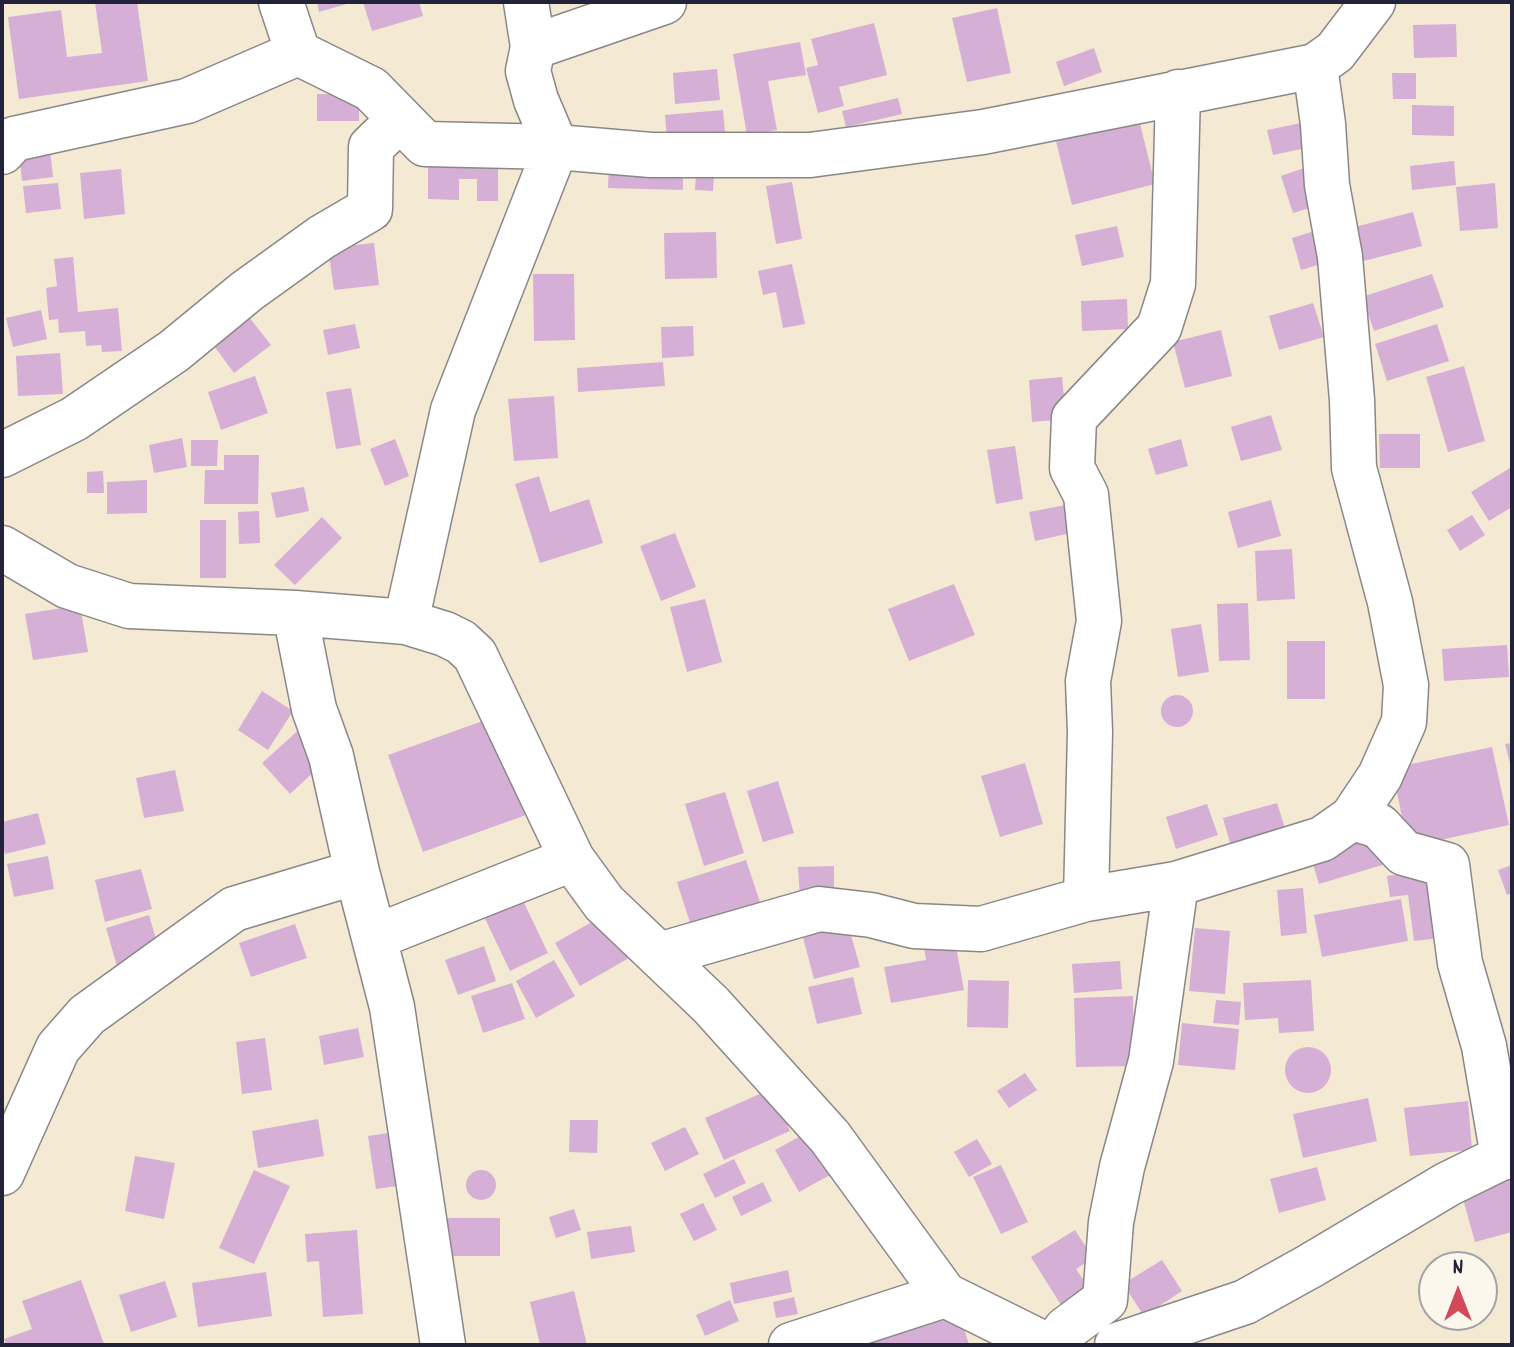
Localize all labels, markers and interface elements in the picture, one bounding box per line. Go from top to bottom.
north arrow [1418,1251,1498,1331]
text: N [1453,1253,1463,1284]

